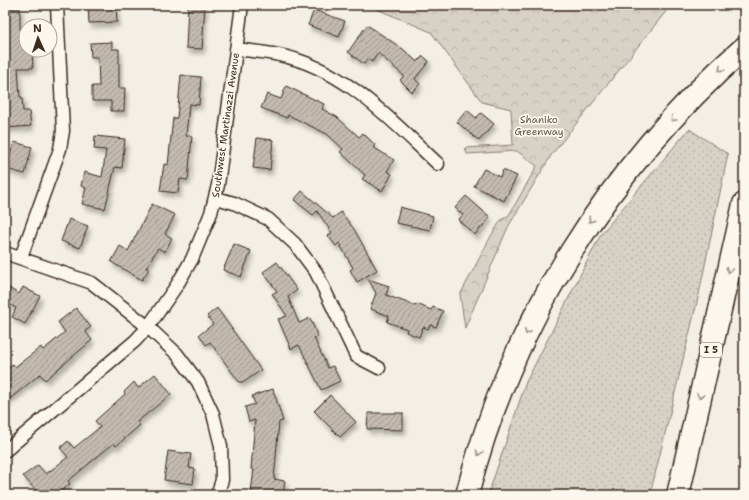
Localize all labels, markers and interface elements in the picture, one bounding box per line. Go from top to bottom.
north arrow [18,18,58,58]
text: N [33,21,43,36]
street label: Southwest Martinazzi Avenue [209,51,242,198]
one-way arrow [718,64,726,72]
park label: Shaniko Greenway [514,113,564,138]
one-way arrow [670,114,677,121]
one-way arrow [588,216,596,223]
one-way arrow [726,267,734,273]
one-way arrow [524,328,532,336]
road number: I 5 [700,343,722,357]
one-way arrow [697,393,705,400]
one-way arrow [475,450,484,457]

